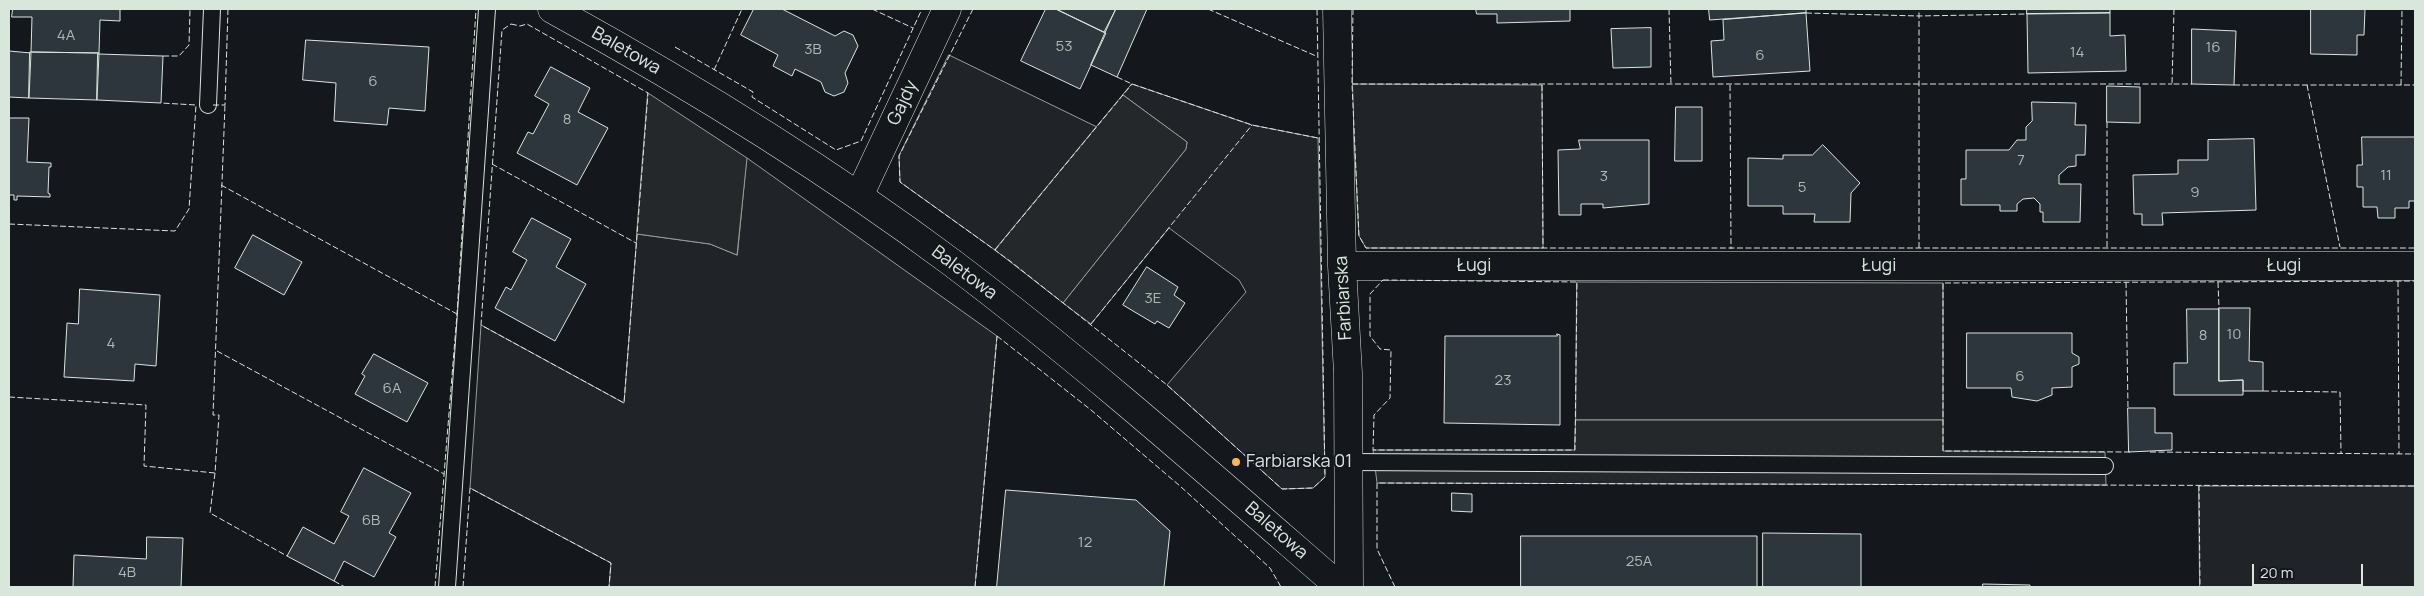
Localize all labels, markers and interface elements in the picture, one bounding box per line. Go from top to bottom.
street label: Baletowa [588,23,664,79]
house number: 4A [57,27,75,45]
house number: 53 [1056,38,1072,56]
house number: 16 [2205,39,2221,57]
house number: 3B [804,41,822,59]
house number: 14 [2070,44,2084,62]
house number: 6 [1755,47,1765,65]
house number: 6 [368,73,378,91]
street label: Gajdy [883,77,923,129]
house number: 8 [563,111,571,129]
house number: 7 [2017,152,2025,170]
house number: 11 [2380,167,2392,185]
house number: 3 [1600,168,1608,186]
house number: 5 [1798,179,1806,197]
house number: 9 [2190,184,2200,202]
street label: Baletowa [927,241,1001,305]
street label: Farbiarska [1331,255,1357,341]
street label: Ługi [1457,255,1491,277]
street label: Ługi [1862,255,1896,277]
street label: Ługi [2267,255,2301,277]
house number: 3E [1145,290,1161,308]
house number: 10 [2227,326,2241,344]
house number: 8 [2199,327,2207,345]
house number: 4 [107,335,115,353]
house number: 6 [2015,368,2025,386]
house number: 23 [1495,372,1511,390]
house number: 6A [383,380,401,398]
place label: Farbiarska 01 [1246,451,1352,473]
marker: Farbiarska 01 [1230,456,1242,468]
street label: Baletowa [1240,498,1312,564]
house number: 6B [362,512,380,530]
house number: 12 [1078,534,1092,552]
house number: 25A [1626,553,1652,571]
scale bar [2254,554,2365,586]
text: 20 m [2260,562,2293,583]
house number: 4B [118,564,136,582]

